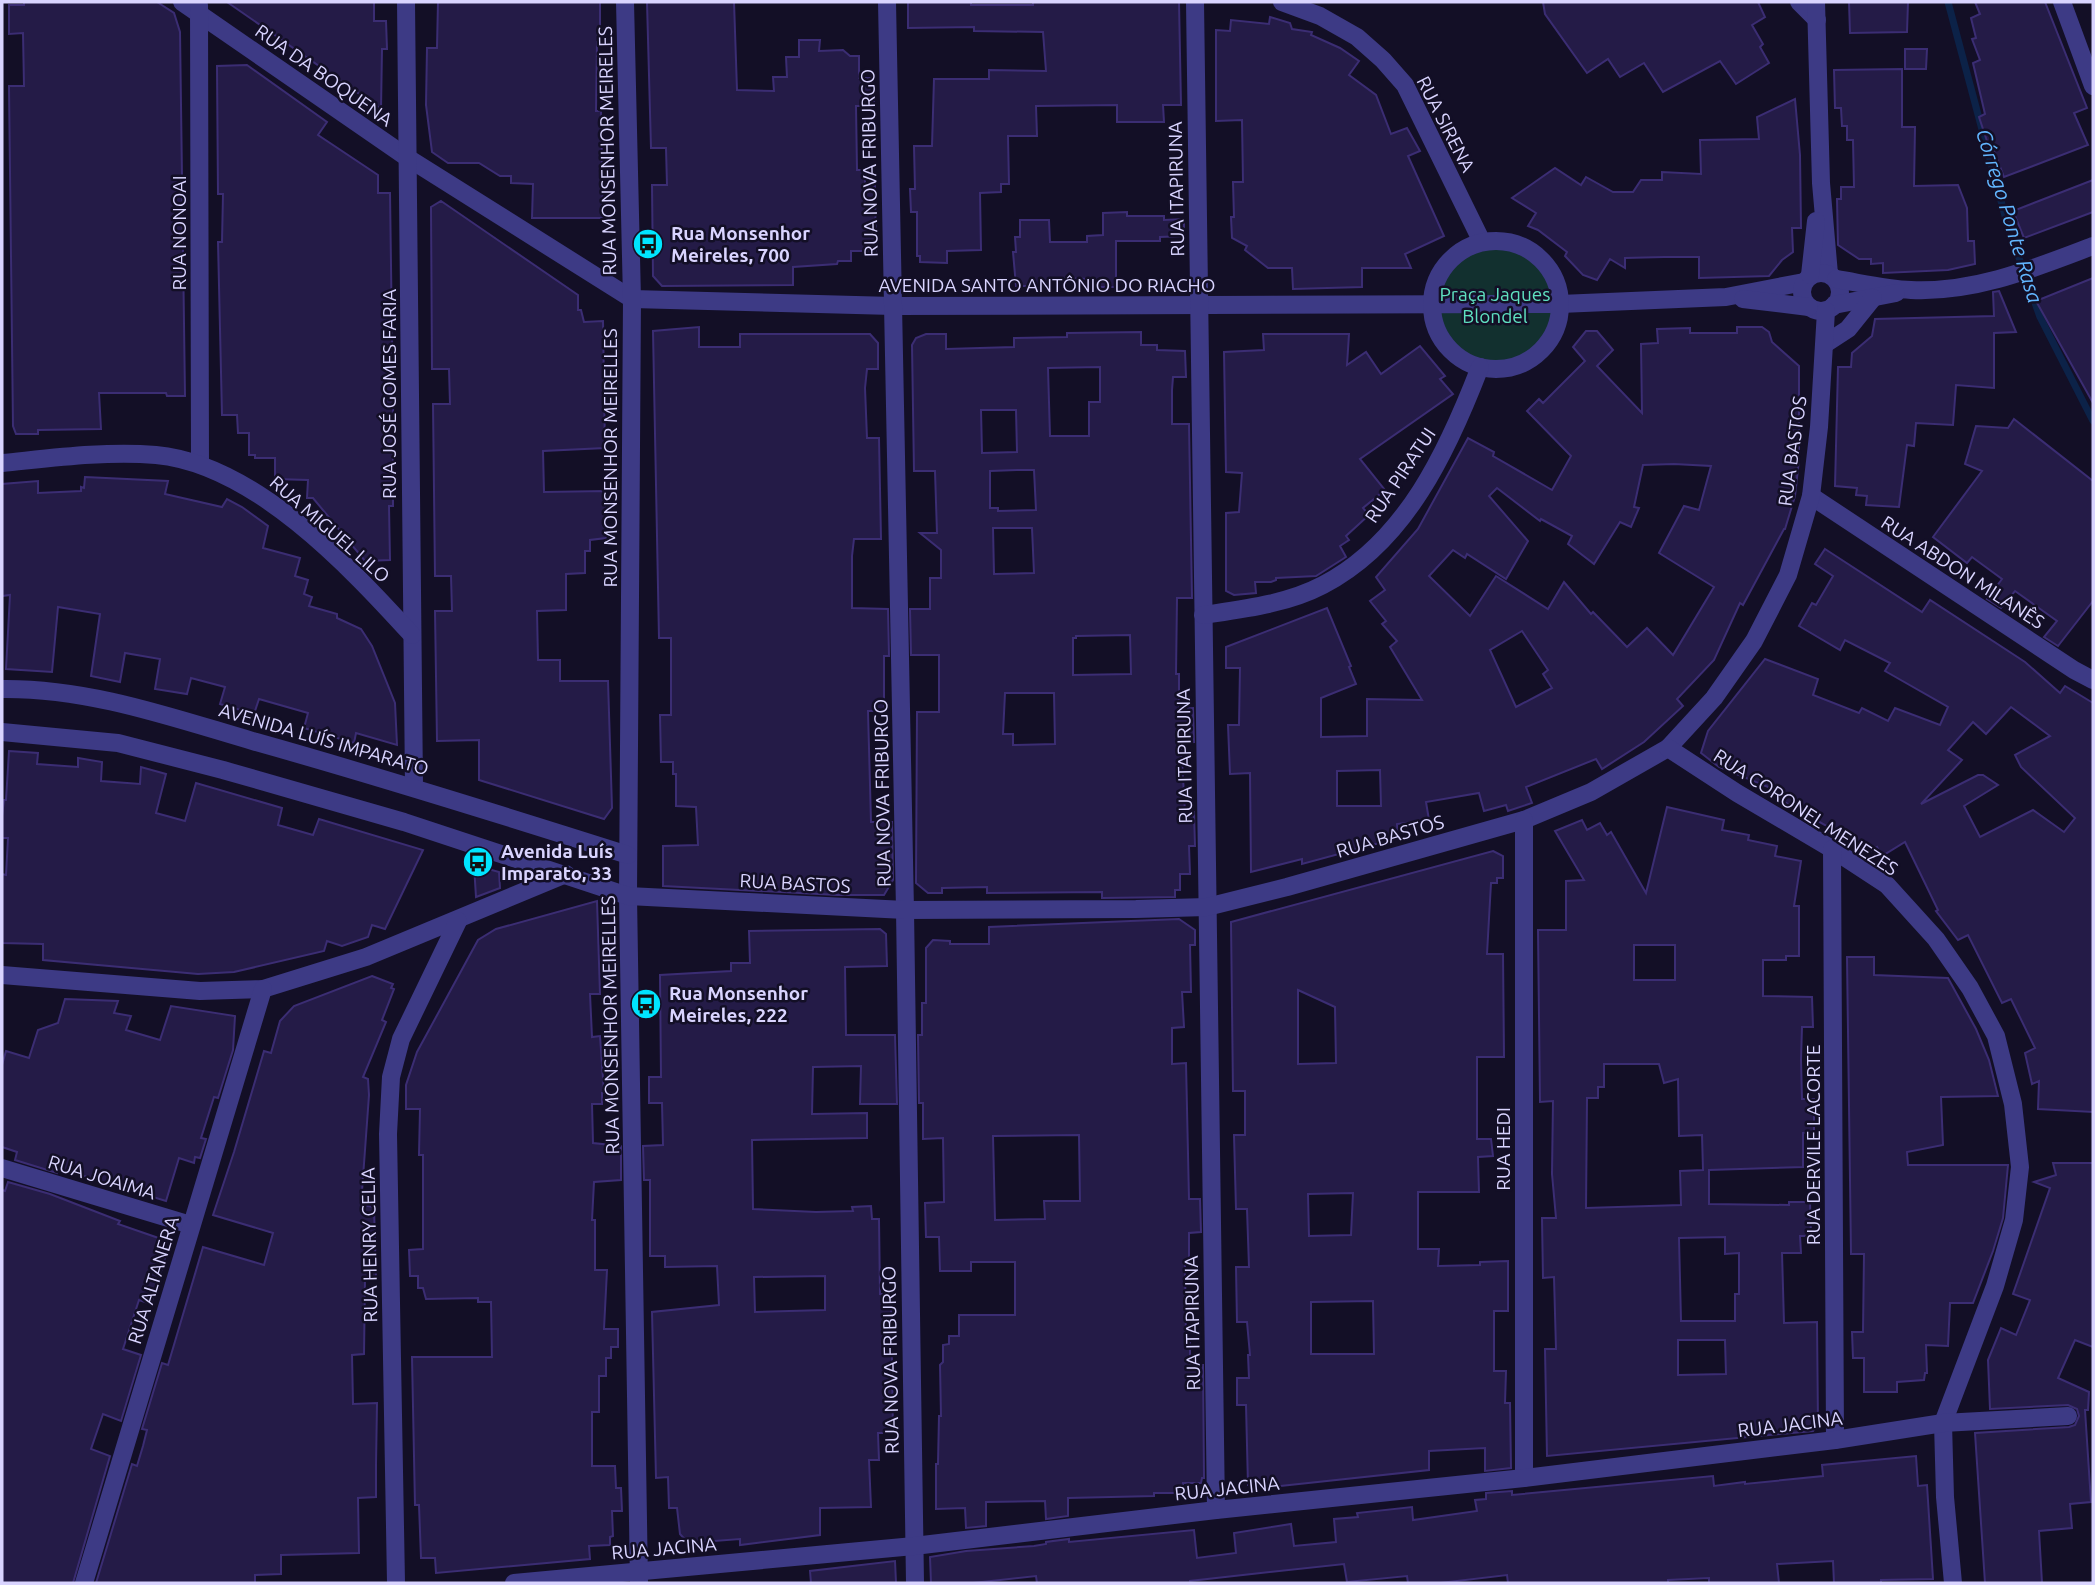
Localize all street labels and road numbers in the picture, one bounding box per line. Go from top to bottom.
street label: RUA DA BOQUENA [251,19,397,131]
street label: RUA MONSENHOR MEIRELES [594,26,620,276]
street label: RUA NOVA FRIBURGO [856,69,882,257]
street label: RUA SIRENA [1412,72,1480,176]
street label: RUA ITAPIRUNA [1164,121,1188,257]
street label: RUA NONOAI [168,175,190,291]
street label: AVENIDA SANTO ANTÔNIO DO RIACHO [878,274,1216,296]
street label: RUA JOSÉ GOMES FARIA [378,288,400,499]
street label: RUA MONSENHOR MEIRELLES [599,328,621,588]
street label: RUA BASTOS [1773,394,1811,508]
street label: RUA PIRATUI [1360,423,1440,527]
street label: RUA MIGUEL LILO [266,471,394,587]
street label: RUA ABDON MILANÊS [1877,511,2049,633]
street label: RUA ITAPIRUNA [1172,688,1196,824]
street label: AVENIDA LUÍS IMPARATO [217,699,431,779]
street label: RUA NOVA FRIBURGO [869,699,895,887]
street label: RUA CORONEL MENEZES [1710,744,1902,880]
street label: RUA BASTOS [1334,810,1446,862]
street label: RUA BASTOS [739,869,851,897]
street label: RUA MONSENHOR MEIRELLES [597,895,623,1155]
street label: RUA DERVILE LACORTE [1802,1045,1824,1245]
street label: RUA HEDI [1492,1107,1514,1191]
street label: RUA JOAIMA [45,1150,159,1204]
street label: RUA HENRY CELIA [357,1167,381,1323]
street label: RUA ALTANERA [123,1213,183,1347]
street label: RUA ITAPIRUNA [1180,1255,1204,1391]
street label: RUA NOVA FRIBURGO [877,1266,903,1454]
street label: RUA JACINA [1736,1407,1844,1441]
street label: RUA JACINA [1173,1471,1281,1504]
street label: RUA JACINA [611,1532,718,1564]

